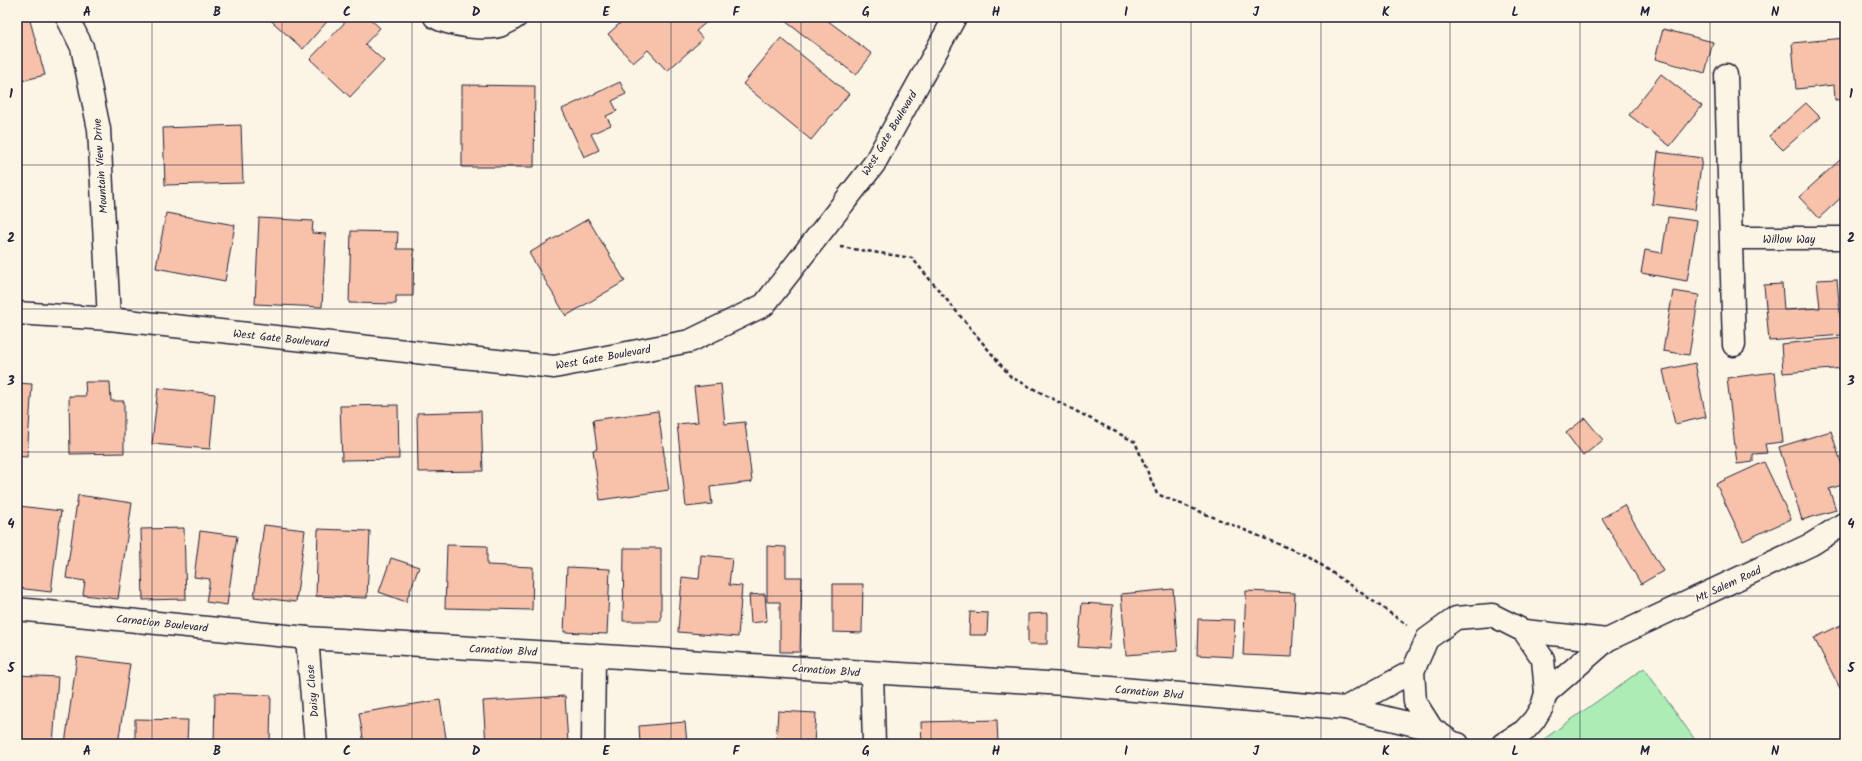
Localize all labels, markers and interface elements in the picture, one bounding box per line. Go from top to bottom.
text: A [83,2,91,23]
text: B [213,2,221,23]
text: C [343,2,351,23]
text: D [472,2,481,23]
text: E [602,2,610,23]
text: F [732,2,740,23]
text: G [862,2,870,23]
text: H [992,2,1001,23]
text: I [1124,2,1128,23]
text: J [1253,2,1260,23]
text: K [1382,2,1390,23]
text: L [1511,2,1519,23]
text: M [1640,2,1650,23]
text: N [1771,2,1780,23]
text: 1 [9,84,13,105]
text: 1 [1849,84,1853,105]
street label: West Gate Boulevard [857,87,923,179]
street label: Mountain View Drive [89,118,113,214]
text: 2 [7,228,15,249]
text: 2 [1847,228,1855,249]
street label: Willow Way [1763,231,1816,249]
street label: West Gate Boulevard [232,325,330,353]
street label: West Gate Boulevard [554,341,653,375]
text: 3 [6,371,15,392]
text: 3 [1846,371,1855,392]
text: 4 [7,514,15,535]
text: 4 [1847,514,1855,535]
street label: Mt Salem Road [1692,561,1765,608]
street label: Carnation Boulevard [115,610,209,638]
street label: Carnation Blvd [468,640,538,662]
text: 5 [7,658,16,679]
text: 5 [1847,658,1856,679]
street label: Carnation Blvd [791,660,861,682]
street label: Daisy Close [302,664,324,718]
street label: Carnation Blvd [1114,681,1184,705]
text: A [83,741,91,761]
text: B [213,741,221,761]
text: C [343,741,351,761]
text: D [472,741,481,761]
text: E [602,741,610,761]
text: F [732,741,740,761]
text: G [862,741,870,761]
text: H [992,741,1001,761]
text: I [1124,741,1128,761]
text: J [1253,741,1260,761]
text: K [1382,741,1390,761]
text: L [1511,741,1519,761]
text: M [1640,741,1650,761]
text: N [1771,741,1780,761]

